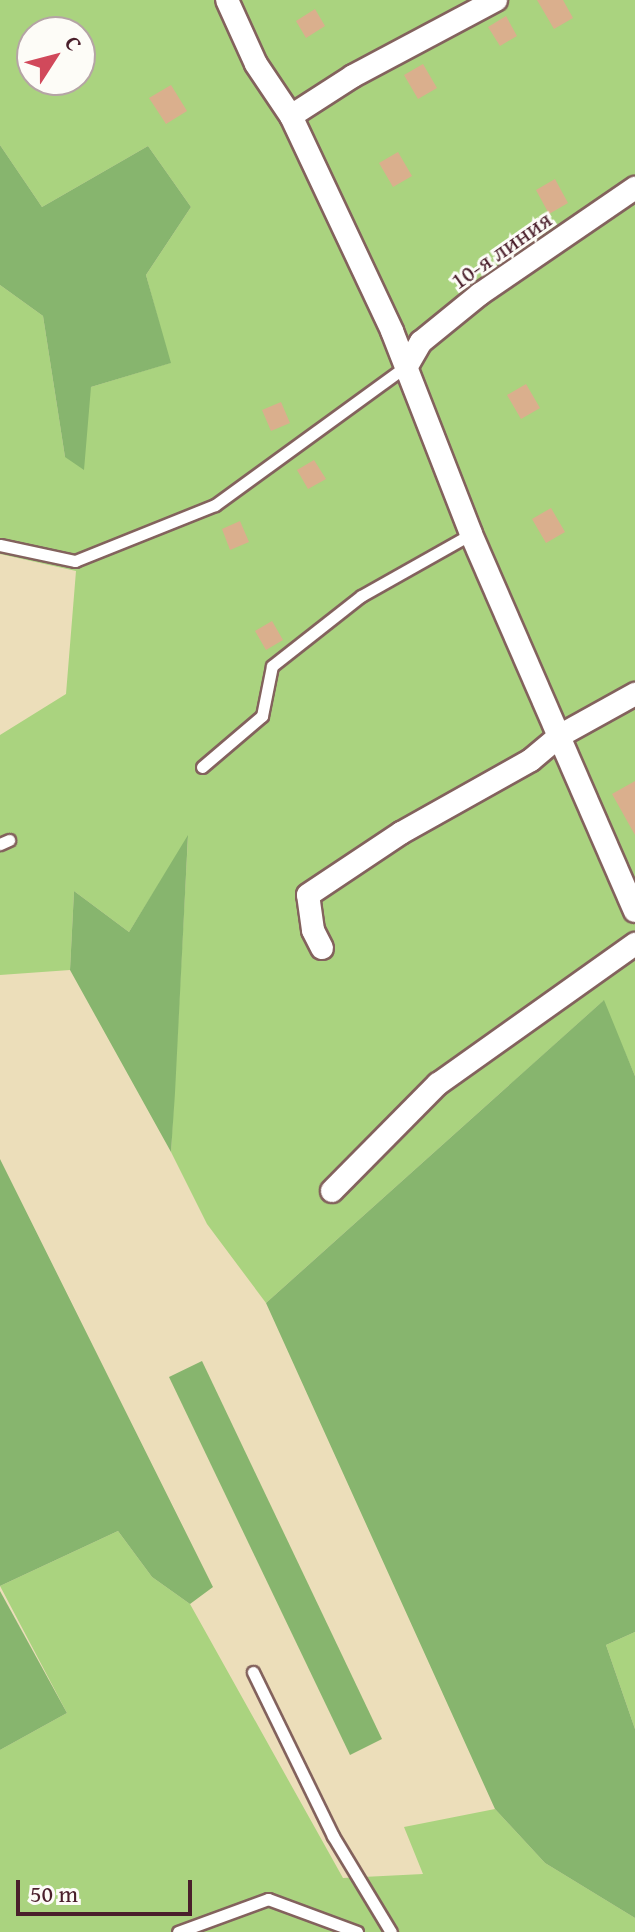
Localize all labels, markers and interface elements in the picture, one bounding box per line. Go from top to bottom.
north arrow [16,16,96,96]
text: С [57,29,90,58]
street label: 10-я линия [445,205,557,295]
scale bar [20,1864,196,1914]
text: 50 m [30,1876,78,1911]

